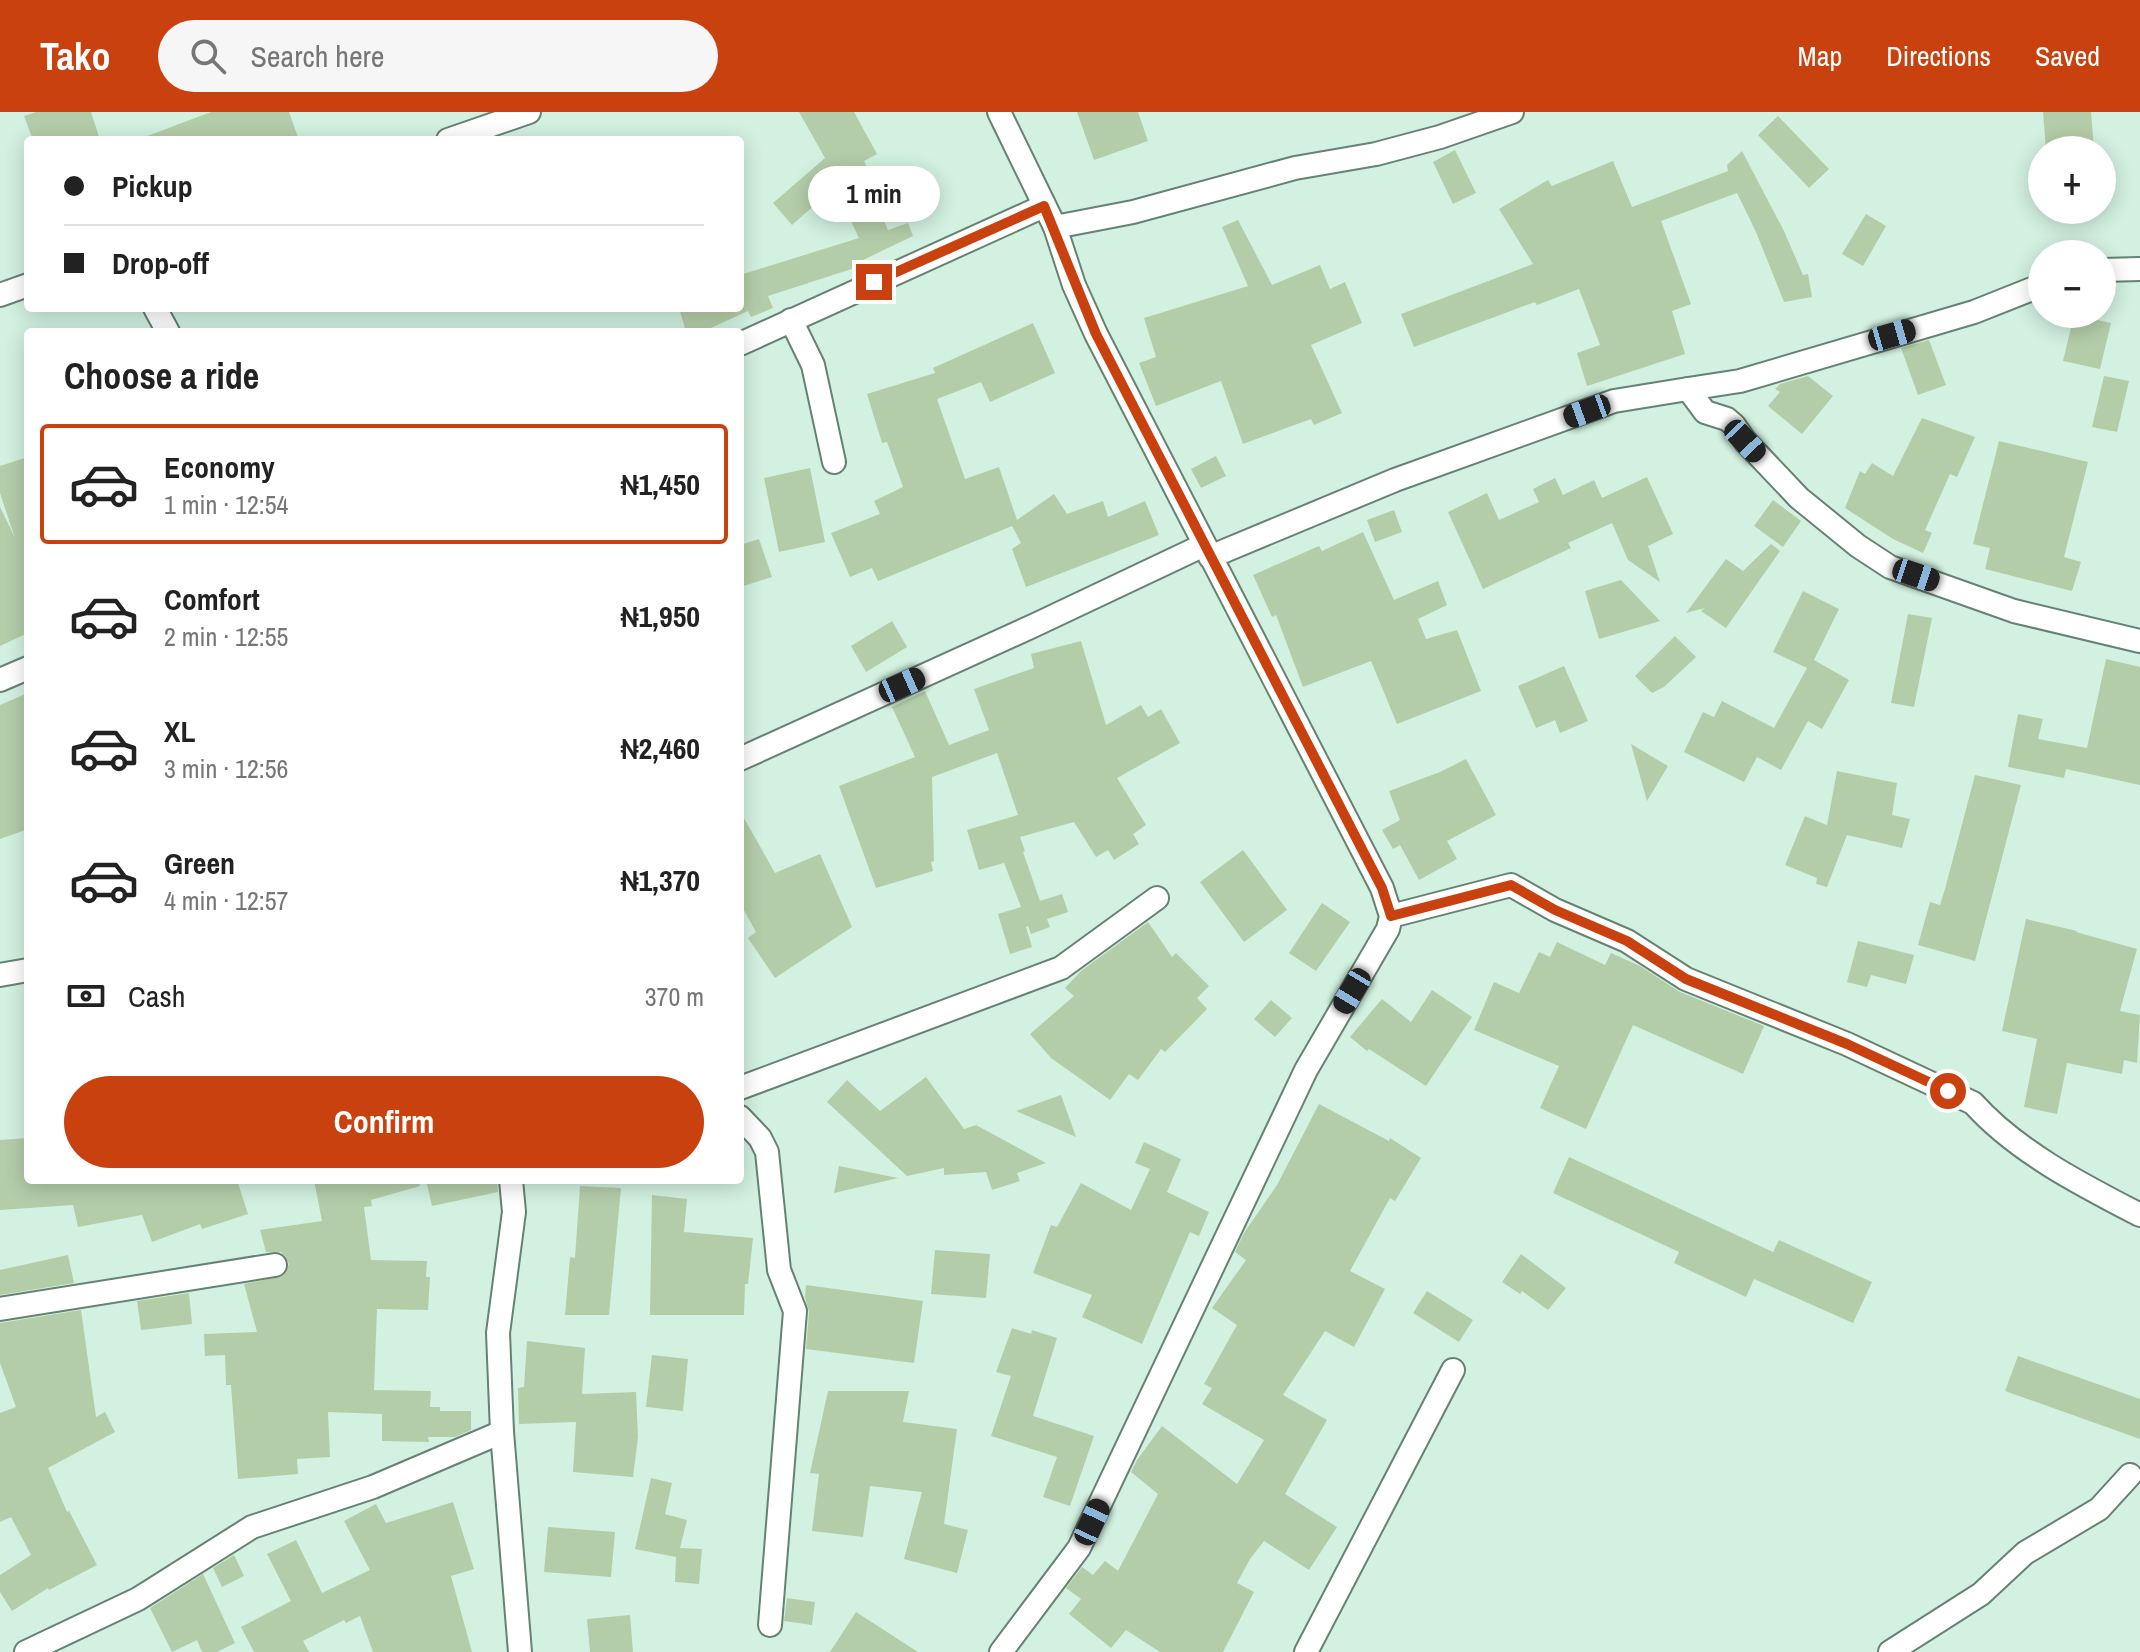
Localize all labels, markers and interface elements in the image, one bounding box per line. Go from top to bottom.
search box [158,20,718,92]
text: Tako [40,31,110,82]
icon: search [186,34,230,78]
text: Search here [250,36,384,76]
text: Map [1798,37,1842,75]
text: Directions [1886,37,1991,75]
text: Saved [2035,37,2100,75]
map controls [2028,136,2116,328]
button: + [2028,136,2116,224]
text: Pickup [112,166,193,206]
callout: 1 min [808,166,940,222]
text: 1 min [846,176,902,211]
button: − [2028,240,2116,328]
text: Drop-off [112,243,209,283]
route end [856,264,892,300]
car [1866,317,1918,353]
text: Choose a ride [64,352,259,400]
car [1560,392,1614,430]
car [1720,415,1770,467]
text: Economy [164,447,275,487]
icon: car [68,448,140,520]
text: ₦1,450 [621,464,700,504]
text: 1 min · 12:54 [164,487,288,522]
car [1889,556,1943,594]
text: Comfort [164,579,260,619]
icon: car [68,580,140,652]
text: ₦1,950 [621,596,700,636]
text: 2 min · 12:55 [164,619,288,654]
car [875,664,929,706]
text: XL [164,711,195,751]
icon: car [68,712,140,784]
text: ₦2,460 [621,728,700,768]
text: 3 min · 12:56 [164,751,288,786]
text: Green [164,843,235,883]
icon: car [68,844,140,916]
text: ₦1,370 [621,860,700,900]
text: 4 min · 12:57 [164,883,288,918]
car [1329,964,1375,1018]
icon: cash [64,974,108,1018]
text: Cash [128,976,185,1016]
text: 370 m [645,979,704,1014]
route start [1930,1073,1966,1109]
button: Confirm [64,1076,704,1168]
car [1071,1495,1113,1549]

